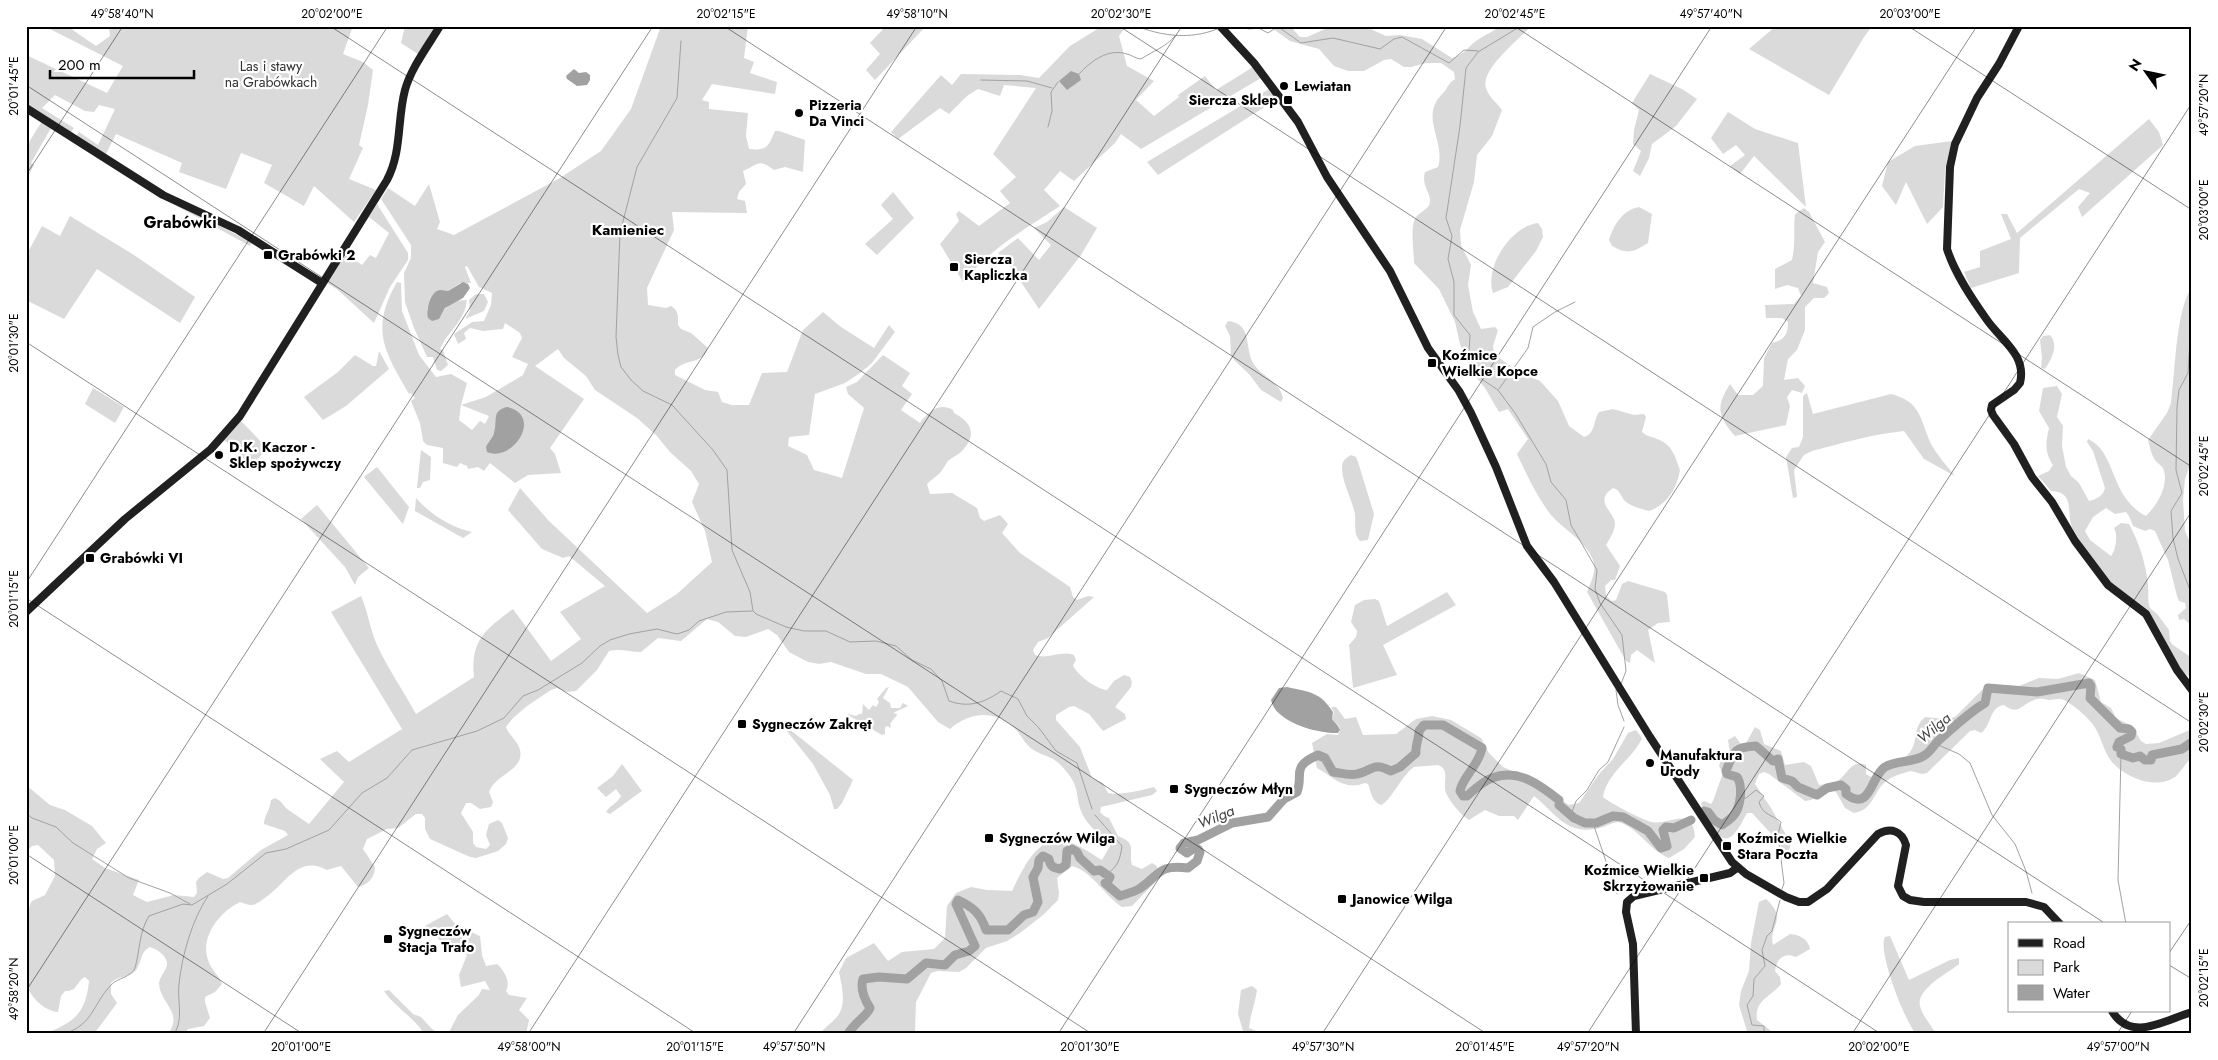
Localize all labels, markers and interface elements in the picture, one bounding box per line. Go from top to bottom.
text: 49°58'40"N [90,5,154,23]
text: 20°02'00"E [301,5,363,23]
text: 20°02'15"E [696,5,756,23]
text: 49°58'10"N [886,5,948,23]
text: 20°02'30"E [1091,5,1151,23]
text: 20°02'45"E [1485,5,1545,23]
text: 49°57'40"N [1680,5,1742,23]
text: 20°03'00"E [1879,5,1941,23]
scale bar [50,48,194,80]
north arrow [2120,48,2170,98]
text: 200 m [58,54,101,76]
text: N [2124,55,2147,75]
text: 20°01'45"E [5,56,23,116]
park label: Las i stawy na Grabówkach [225,56,317,92]
text: 49°57'20"N [2195,74,2213,136]
place label: Lewiatan [1294,76,1351,96]
marker: Lewiatan [1278,80,1290,92]
place label: Siercza Sklep [1189,90,1278,110]
marker: Siercza Sklep [1282,94,1294,106]
place label: Pizzeria Da Vinci [809,95,864,131]
marker: Pizzeria Da Vinci [793,107,805,119]
text: 20°03'00"E [2195,179,2213,241]
district label: Grabówki [143,211,217,234]
district label: Kamieniec [592,219,664,241]
place label: Grabówki 2 [278,245,355,265]
marker: Grabówki 2 [262,249,274,261]
place label: Siercza Kapliczka [964,249,1027,285]
marker: Siercza Kapliczka [948,261,960,273]
text: 20°01'30"E [5,313,23,373]
place label: Koźmice Wielkie Kopce [1442,345,1538,381]
marker: Koźmice Wielkie Kopce [1426,357,1438,369]
text: 20°02'45"E [2195,436,2213,496]
place label: D.K. Kaczor - Sklep spożywczy [229,437,342,473]
marker: D.K. Kaczor - Sklep spożywczy [213,449,225,461]
place label: Grabówki VI [100,548,183,568]
marker: Grabówki VI [84,552,96,564]
text: 20°01'15"E [5,570,23,628]
text: 20°02'30"E [2195,692,2213,752]
water label: Wilga [1912,707,1956,749]
place label: Sygneczów Zakręt [752,714,872,734]
marker: Sygneczów Zakręt [736,718,748,730]
place label: Manufaktura Urody [1660,745,1742,781]
marker: Manufaktura Urody [1644,757,1656,769]
place label: Sygneczów Młyn [1184,779,1293,799]
marker: Sygneczów Młyn [1168,783,1180,795]
water label: Wilga [1194,799,1238,834]
text: 20°01'00"E [5,825,23,885]
place label: Sygneczów Wilga [999,828,1115,848]
place label: Koźmice Wielkie Stara Poczta [1737,828,1847,864]
marker: Sygneczów Wilga [983,832,995,844]
marker: Koźmice Wielkie Stara Poczta [1721,840,1733,852]
place label: Koźmice Wielkie Skrzyżowanie [1584,860,1694,896]
marker: Koźmice Wielkie Skrzyżowanie [1698,872,1710,884]
place label: Janowice Wilga [1349,889,1453,909]
marker: Janowice Wilga [1336,893,1348,905]
place label: Sygneczów Stacja Trafo [398,921,474,957]
legend [2008,922,2170,1012]
text: Road [2053,932,2085,954]
marker: Sygneczów Stacja Trafo [382,933,394,945]
text: 20°02'15"E [2195,948,2213,1008]
text: Park [2053,956,2080,978]
text: 49°58'20"N [5,958,23,1020]
text: Water [2053,982,2091,1004]
text: 20°01'00"E [271,1038,331,1056]
text: 49°58'00"N [497,1038,561,1056]
text: 20°01'15"E [666,1038,724,1056]
text: 49°57'50"N [763,1038,825,1056]
text: 20°01'30"E [1060,1038,1120,1056]
text: 49°57'30"N [1292,1038,1354,1056]
text: 20°01'45"E [1455,1038,1515,1056]
text: 49°57'20"N [1557,1038,1619,1056]
text: 20°02'00"E [1848,1038,1910,1056]
text: 49°57'00"N [2086,1038,2150,1056]

